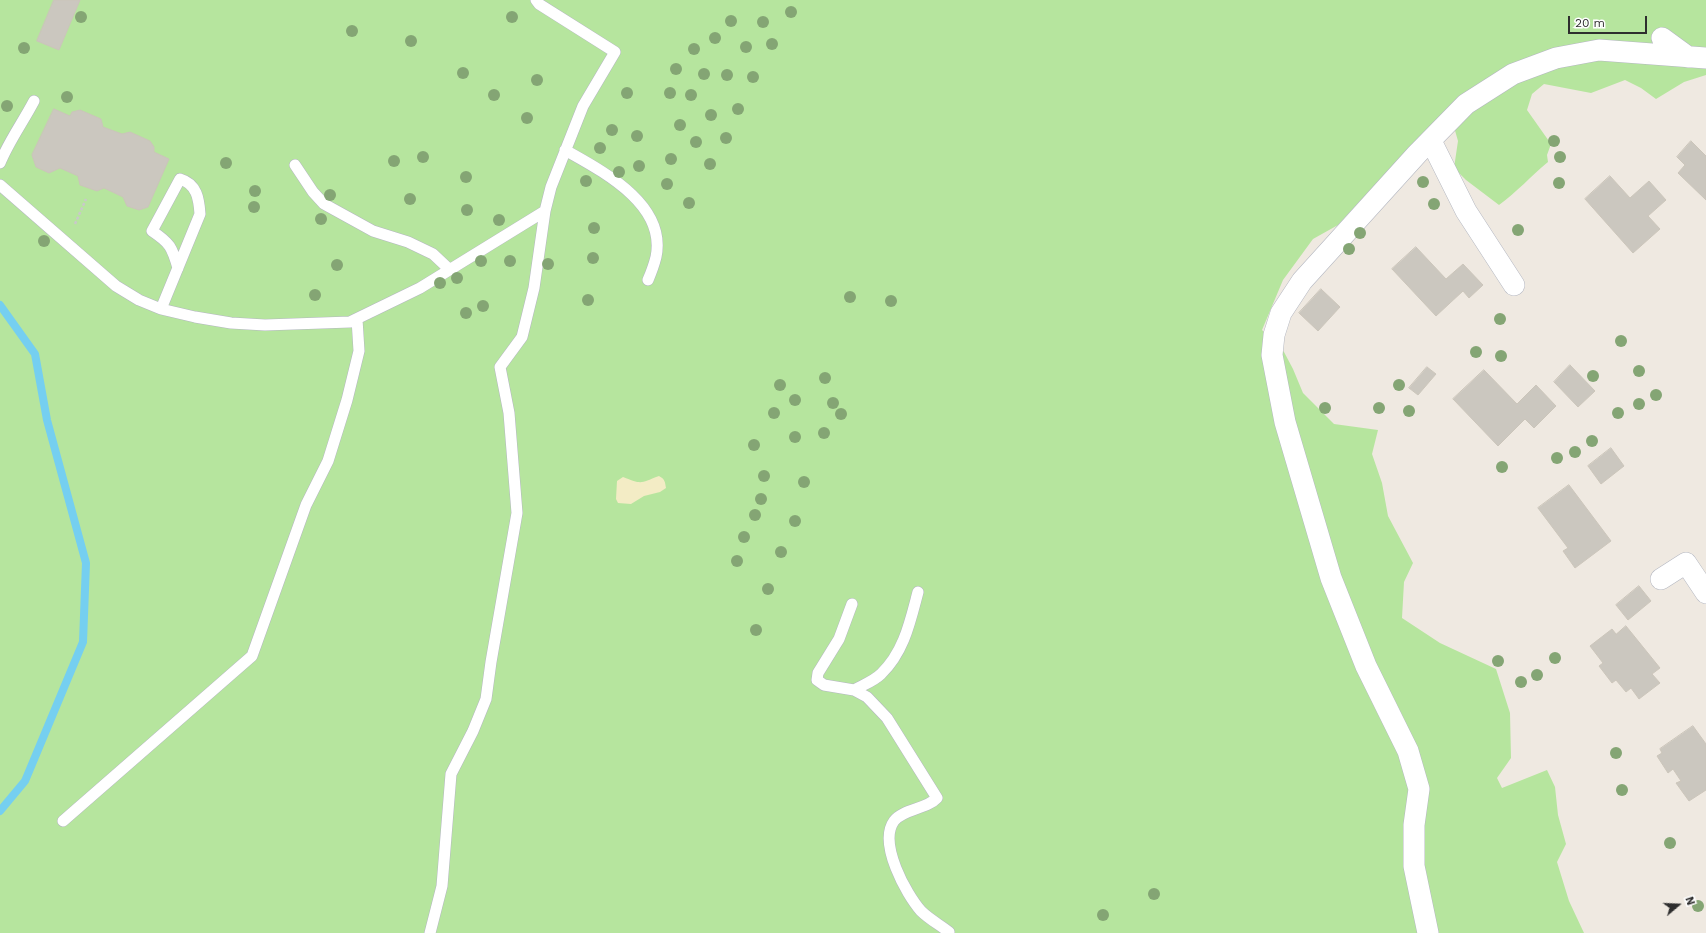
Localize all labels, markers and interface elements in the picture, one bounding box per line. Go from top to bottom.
scale bar [1570,8,1649,34]
text: 20 m [1575,16,1605,30]
north arrow [1658,885,1698,925]
text: N [1682,895,1697,907]

